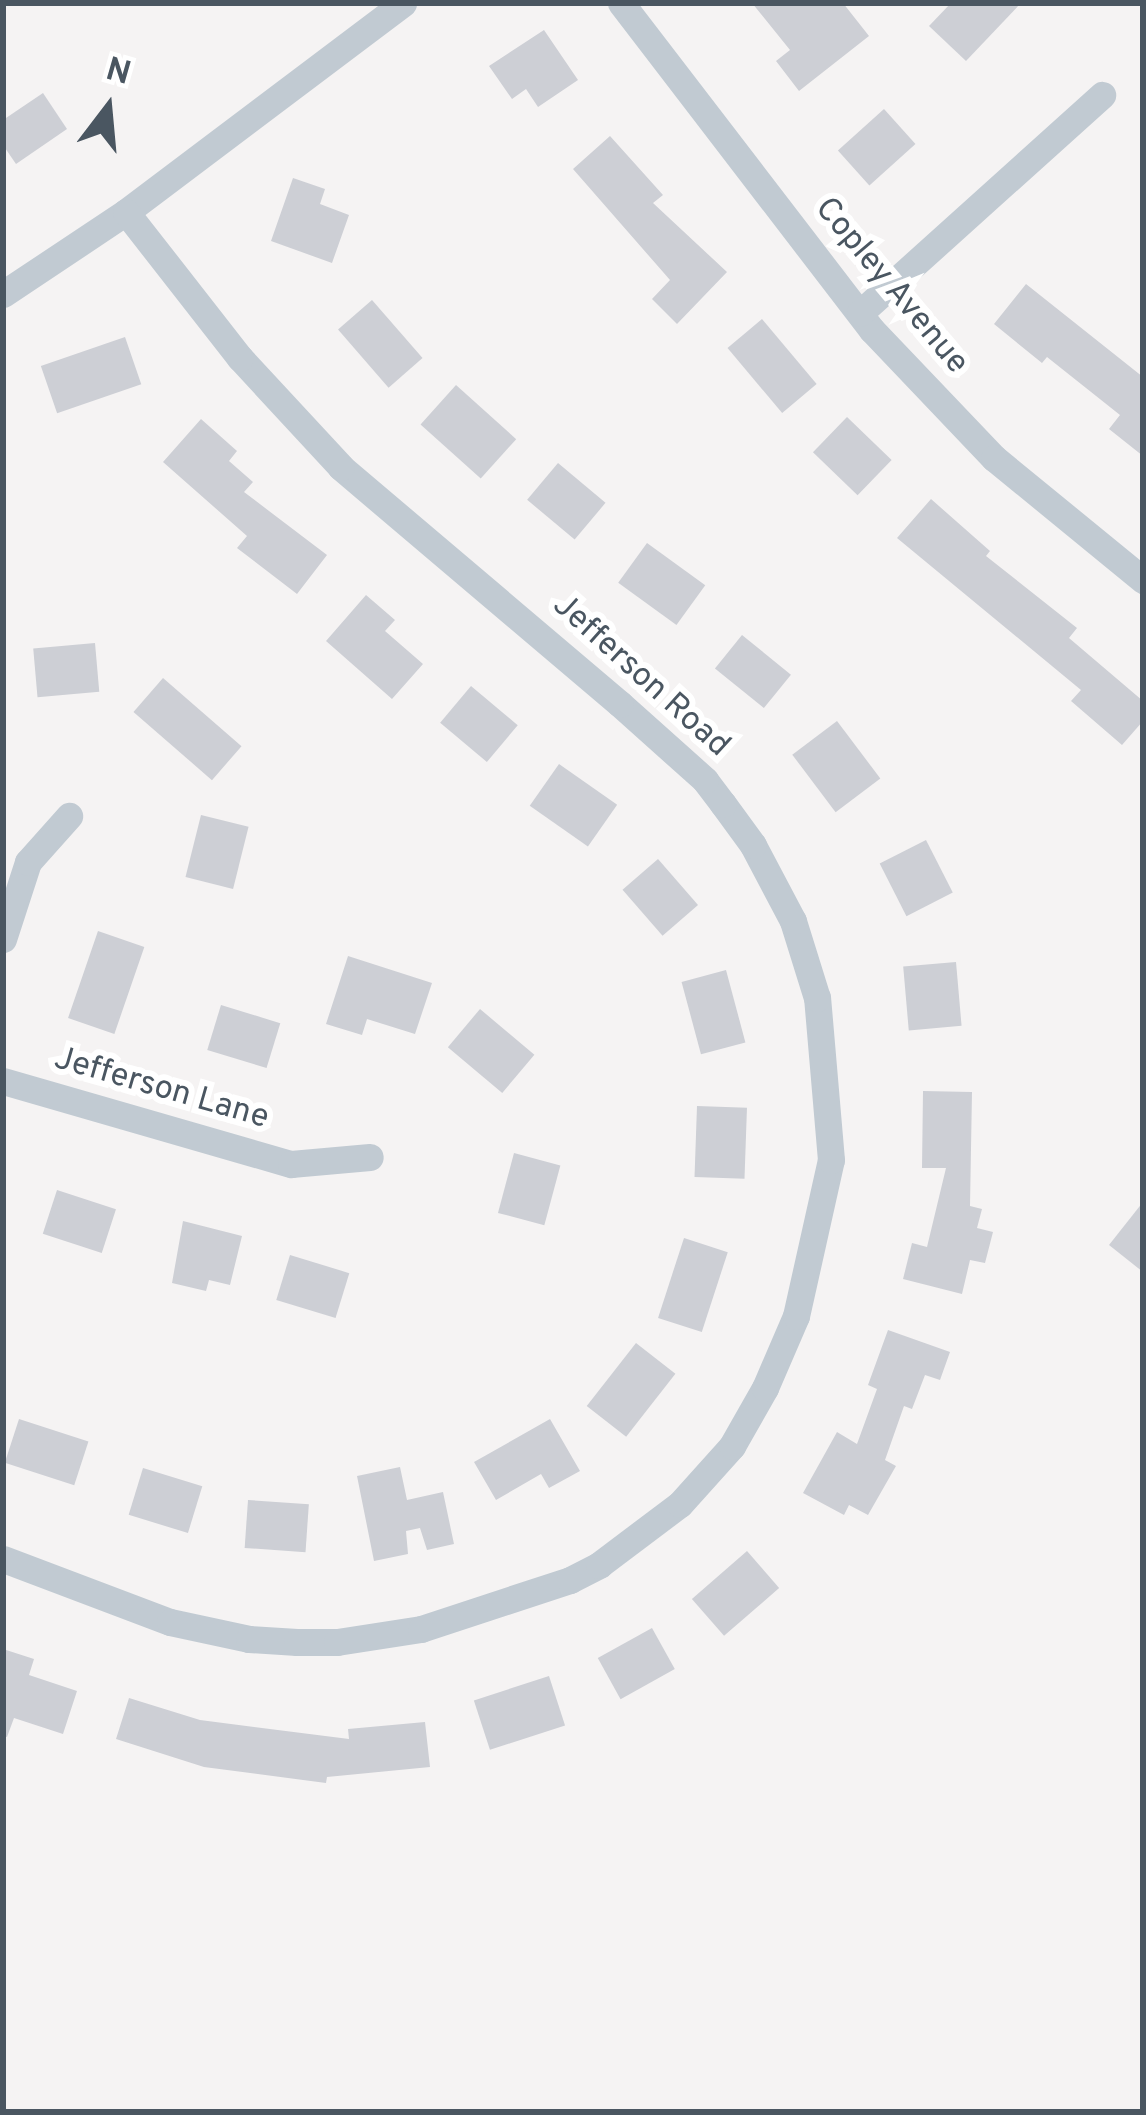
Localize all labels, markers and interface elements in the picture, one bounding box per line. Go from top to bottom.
north arrow [48,48,168,168]
text: N [101,50,135,97]
street label: Copley Avenue [804,190,976,384]
street label: Jefferson Road [543,587,737,767]
street label: Jefferson Lane [49,1040,273,1140]

